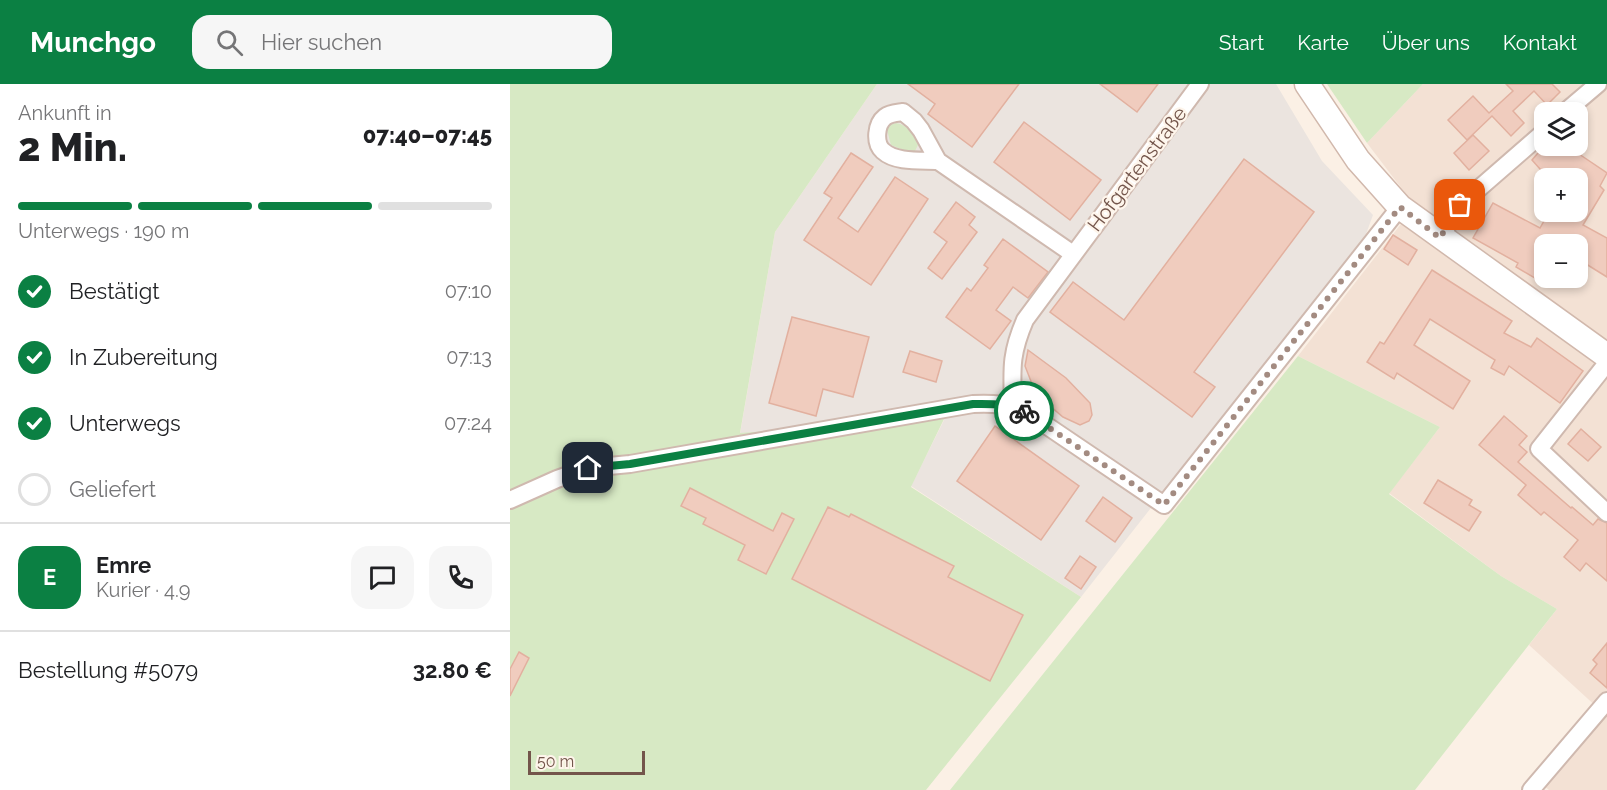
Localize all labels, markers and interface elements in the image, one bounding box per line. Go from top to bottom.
search box [192,15,612,69]
text: Munchgo [30,26,156,59]
icon: search [213,26,246,59]
text: Hier suchen [261,29,382,55]
text: Start [1219,30,1264,55]
text: Karte [1297,30,1349,55]
text: Über uns [1382,30,1470,55]
text: Kontakt [1503,30,1577,55]
text: Ankunft in [18,101,112,125]
street label: Hofgartenstraße [1082,102,1192,236]
map controls [1534,102,1588,288]
button: layers [1534,102,1588,156]
text: 07:40–07:45 [363,122,492,148]
text: 2 Min. [18,124,127,170]
button: + [1534,168,1588,222]
pin [1434,179,1485,230]
icon: bag [1443,188,1476,221]
text: Unterwegs · 190 m [18,219,189,243]
button: − [1534,234,1588,288]
icon: check [18,275,51,308]
text: Bestätigt [69,278,160,304]
text: 07:10 [445,279,492,303]
icon: check [18,341,51,374]
text: In Zubereitung [69,344,218,370]
text: 07:13 [446,345,492,369]
courier [994,381,1054,441]
icon: bike [1008,395,1041,428]
icon: check [18,407,51,440]
text: Unterwegs [69,410,181,436]
text: 07:24 [444,411,492,435]
pin [562,442,613,493]
icon: home [571,451,604,484]
text: Geliefert [69,476,156,502]
button: chat [351,546,414,609]
button: phone [429,546,492,609]
text: Emre [96,552,151,578]
text: E [43,564,56,590]
text: Kurier · 4.9 [96,578,190,602]
text: Bestellung #5079 [18,657,198,683]
text: 32.80 € [413,657,492,683]
scale bar [528,748,645,776]
text: 50 m [537,752,574,771]

